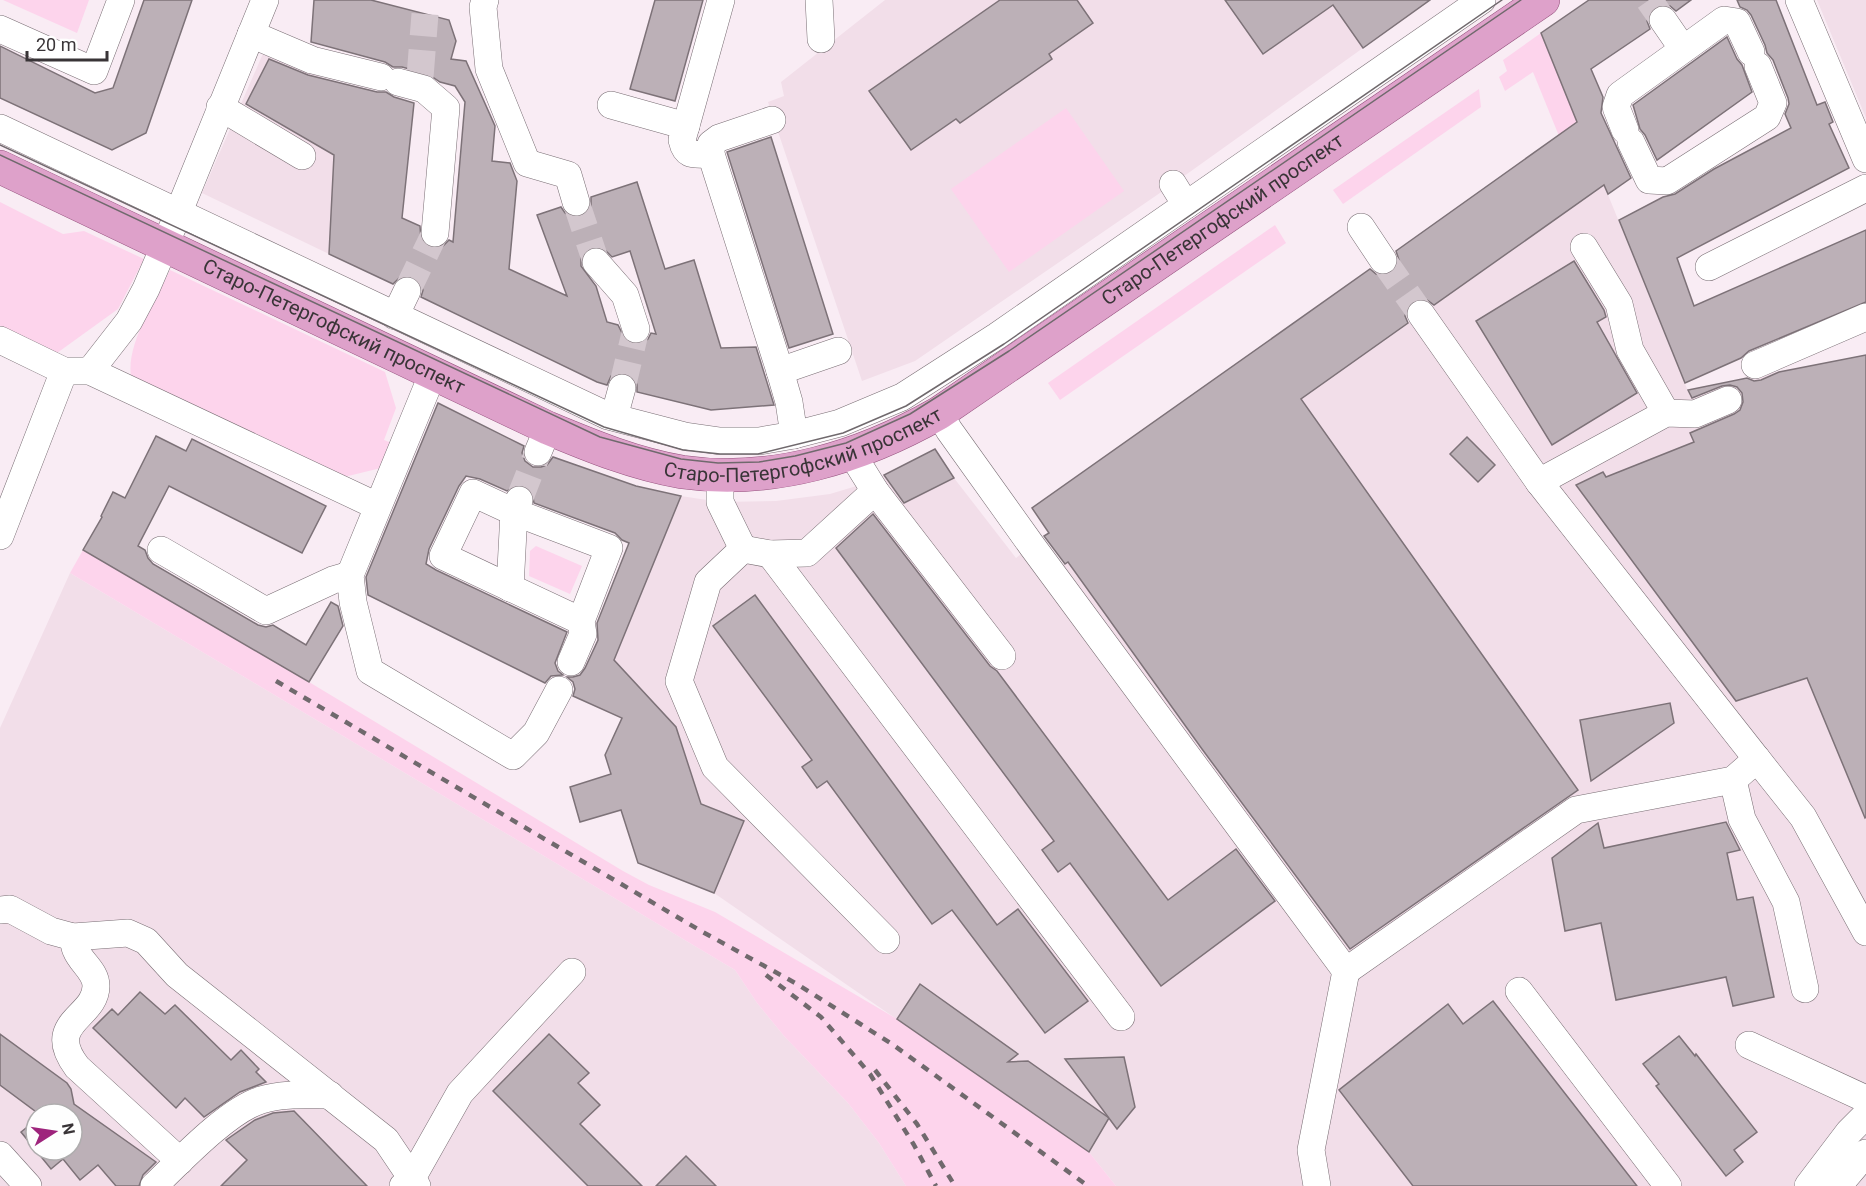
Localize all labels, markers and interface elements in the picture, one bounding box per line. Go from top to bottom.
scale bar [27,24,106,62]
text: 20 m [36,34,76,55]
street label: Старо-Петергофский проспект [1097,128,1348,310]
street label: Старо-Петергофский проспект [199,253,469,399]
street label: Старо-Петергофский проспект [662,402,946,487]
north arrow [24,1102,84,1162]
text: N [58,1121,79,1136]

